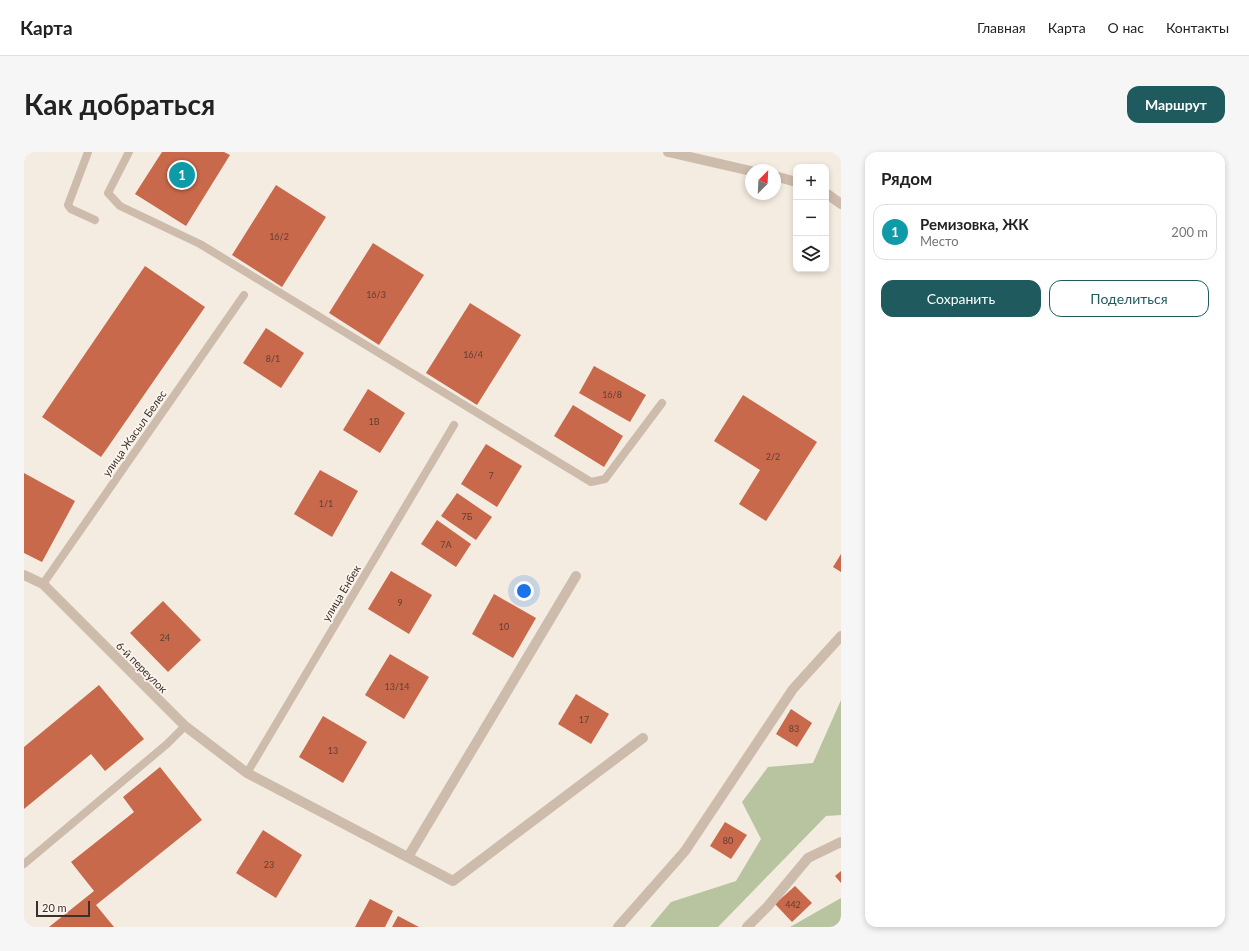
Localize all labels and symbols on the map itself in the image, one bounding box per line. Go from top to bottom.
pin: 1 [169,160,195,190]
north arrow [745,164,781,200]
house number: 16/2 [269,231,289,242]
house number: 16/3 [366,289,386,300]
house number: 16/4 [463,349,483,360]
house number: 8/1 [266,353,280,364]
street label: улица Жасыл Белес [99,387,169,479]
house number: 16/8 [602,389,622,400]
house number: 1В [368,416,380,427]
house number: 2/2 [766,451,780,462]
house number: 7 [488,470,494,481]
house number: 1/1 [319,498,333,509]
house number: 7Б [462,511,473,522]
house number: 7А [440,539,453,550]
street label: улица Енбек [319,562,363,623]
your location [514,581,534,601]
house number: 9 [397,597,403,608]
house number: 10 [499,621,509,632]
house number: 24 [160,632,170,643]
street label: 6-й переулок [114,639,170,695]
house number: 13/14 [385,681,409,692]
house number: 17 [579,714,589,725]
house number: 83 [789,723,799,734]
house number: 13 [328,745,338,756]
house number: 80 [723,835,733,846]
house number: 23 [264,859,274,870]
scale bar [36,899,90,918]
house number: 442 [785,899,801,910]

